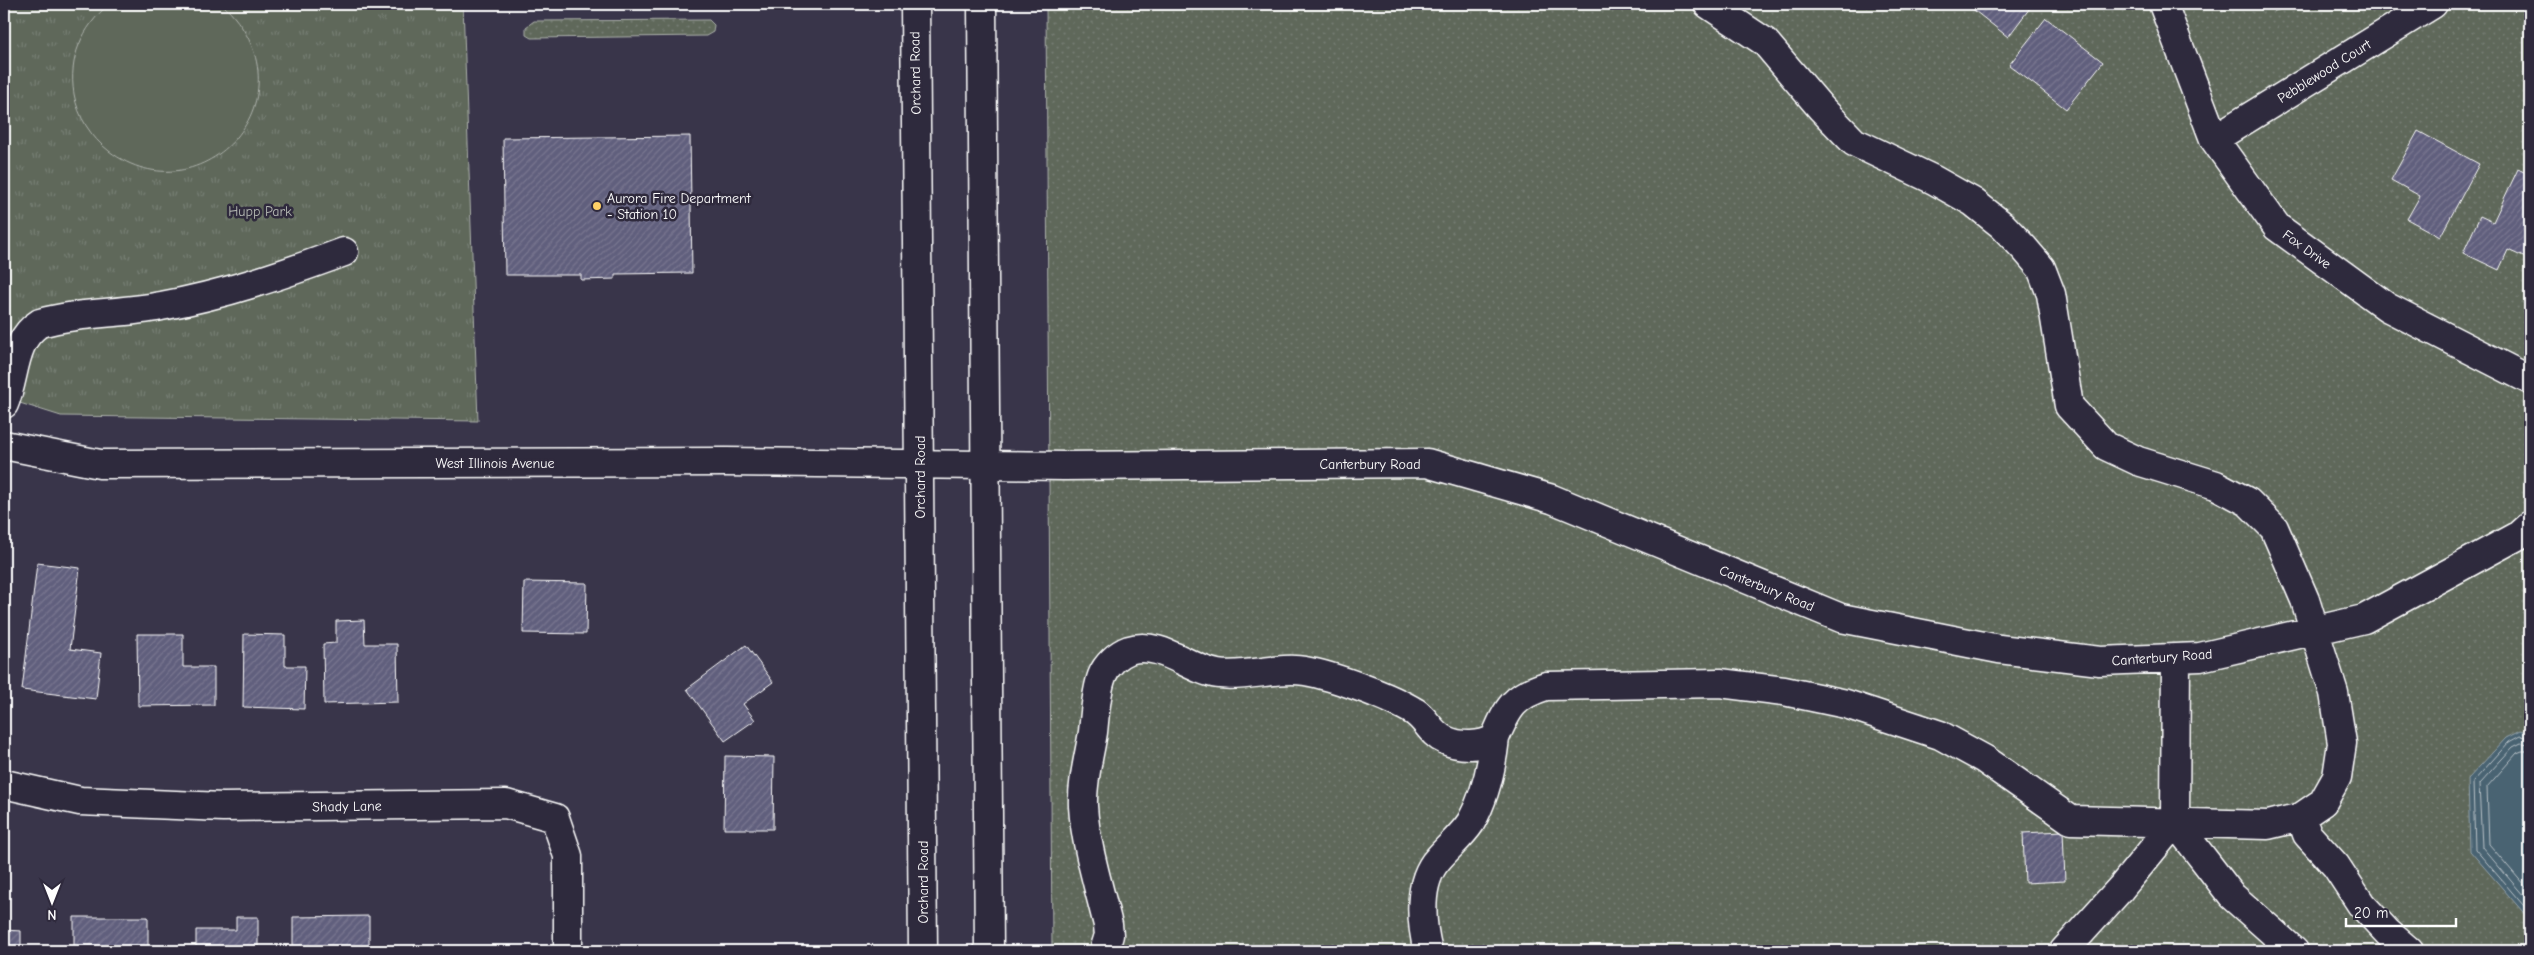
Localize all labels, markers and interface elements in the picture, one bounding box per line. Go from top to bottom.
street label: Orchard Road [906,31,925,115]
street label: Pebblewood Court [2274,35,2375,107]
place label: Aurora Fire Department - Station 10 [607,190,752,223]
marker: Aurora Fire Department - Station 10 [591,200,603,212]
park label: Hupp Park [228,203,292,220]
street label: Fox Drive [2279,226,2334,273]
street label: Orchard Road [912,435,929,519]
street label: West Illinois Avenue [436,455,554,472]
street label: Canterbury Road [1319,456,1421,473]
street label: Canterbury Road [1717,562,1817,615]
street label: Canterbury Road [2111,645,2213,670]
street label: Shady Lane [312,797,382,816]
street label: Orchard Road [915,840,932,924]
north arrow [28,878,78,928]
scale bar [2346,895,2456,927]
text: 20 m [2354,904,2388,922]
text: N [47,906,57,923]

